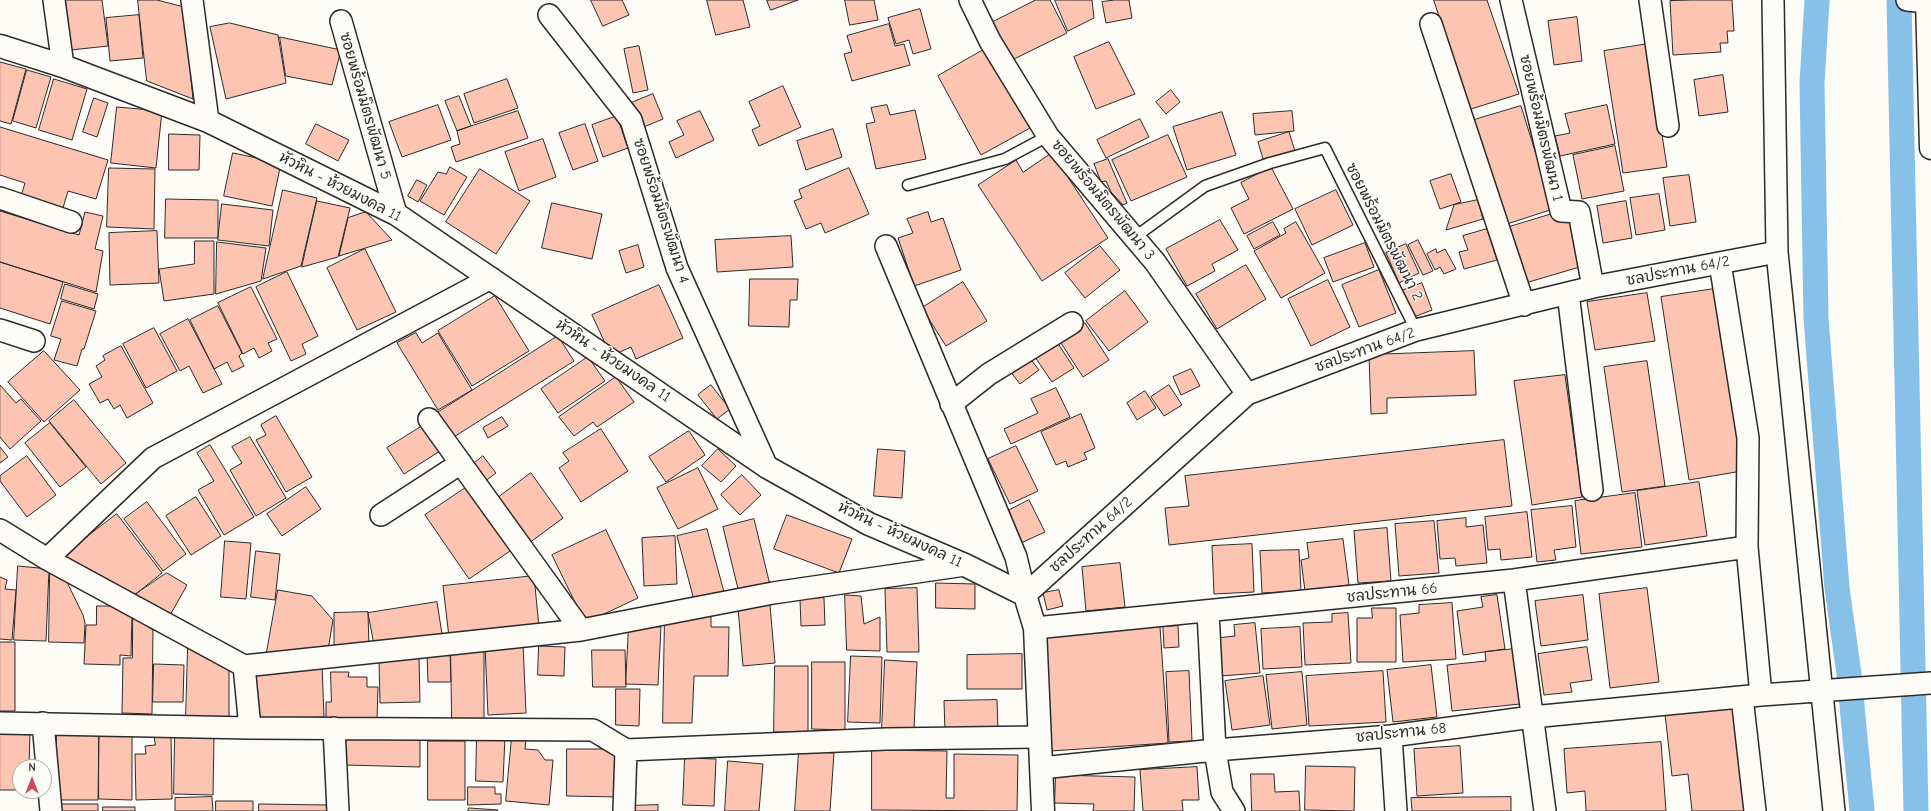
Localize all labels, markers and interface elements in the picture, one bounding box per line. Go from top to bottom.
street label: ซอยพร้อมมิตรพัฒนา 5 [335,30,395,182]
street label: ซอยพร้อมมิตรพัฒนา 1 [1515,53,1567,203]
street label: ซอยพร้อมมิตรพัฒนา 4 [629,136,693,286]
street label: ซอยพร้อมมิตรพัฒนา 3 [1047,136,1159,264]
street label: หัวหิน - ห้วยมงคล 11 [276,148,404,226]
street label: ซอยพร้อมมิตรพัฒนา 2 [1341,160,1427,304]
street label: ชลประทาน 64/2 [1625,252,1731,290]
street label: หัวหิน - ห้วยมงคล 11 [552,316,674,406]
street label: ชลประทาน 64/2 [1313,324,1417,376]
street label: ชลประทาน 64/2 [1046,493,1136,577]
street label: หัวหิน - ห้วยมงคล 11 [835,498,965,572]
street label: ชลประทาน 66 [1346,579,1438,607]
street label: ชลประทาน 68 [1355,719,1447,747]
north arrow [12,759,52,799]
text: N [28,761,36,774]

